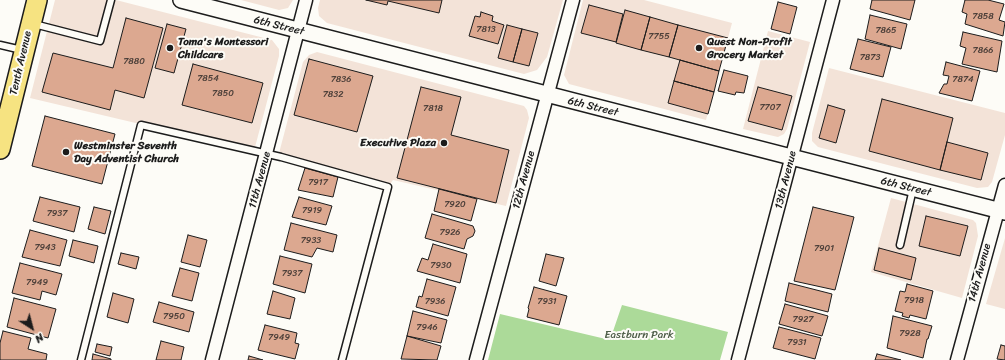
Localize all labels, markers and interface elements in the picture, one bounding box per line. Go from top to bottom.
house number: 7858 [972,12,994,22]
street label: 6th Street [252,13,306,39]
house number: 7813 [476,25,496,35]
house number: 7865 [875,26,897,36]
street label: Tenth Avenue [7,30,35,96]
house number: 7755 [648,32,670,42]
place label: Toma's Montessori Childcare [178,35,268,61]
place label: Quest Non-Profit Grocery Market [707,35,792,61]
marker: Toma's Montessori Childcare [165,43,175,53]
marker: Quest Non-Profit Grocery Market [694,43,704,53]
house number: 7866 [973,46,993,56]
house number: 7873 [860,53,880,63]
house number: 7880 [123,57,145,67]
house number: 7854 [197,74,219,84]
house number: 7836 [331,75,351,85]
house number: 7874 [952,75,974,85]
house number: 7850 [212,89,234,99]
house number: 7832 [323,90,343,100]
street label: 6th Street [566,94,620,120]
house number: 7707 [759,103,781,113]
house number: 7818 [423,104,443,114]
place label: Executive Plaza [360,136,436,150]
marker: Executive Plaza [439,138,449,148]
place label: Westminster Seventh Day Adventist Church [74,139,179,165]
marker: Westminster Seventh Day Adventist Church [61,147,71,157]
street label: 11th Avenue [246,150,274,210]
street label: 12th Avenue [510,150,538,210]
street label: 13th Avenue [772,150,800,210]
street label: 6th Street [879,174,933,200]
house number: 7917 [308,178,328,188]
house number: 7920 [444,200,466,210]
house number: 7919 [302,206,322,216]
house number: 7937 [47,209,67,219]
house number: 7926 [440,228,460,238]
house number: 7933 [301,236,321,246]
street label: 14th Avenue [966,242,994,304]
house number: 7943 [34,243,56,253]
house number: 7901 [814,244,834,254]
house number: 7930 [430,261,452,271]
house number: 7937 [282,269,302,279]
house number: 7949 [26,278,48,288]
house number: 7918 [904,296,924,306]
house number: 7936 [425,297,445,307]
house number: 7931 [537,297,557,307]
north arrow [12,308,52,348]
house number: 7950 [163,312,185,322]
house number: 7927 [793,315,813,325]
house number: 7946 [416,323,438,333]
text: N [31,328,48,348]
park label: Eastburn Park [604,328,674,342]
house number: 7928 [899,329,921,339]
house number: 7949 [268,333,290,343]
house number: 7931 [787,338,807,348]

